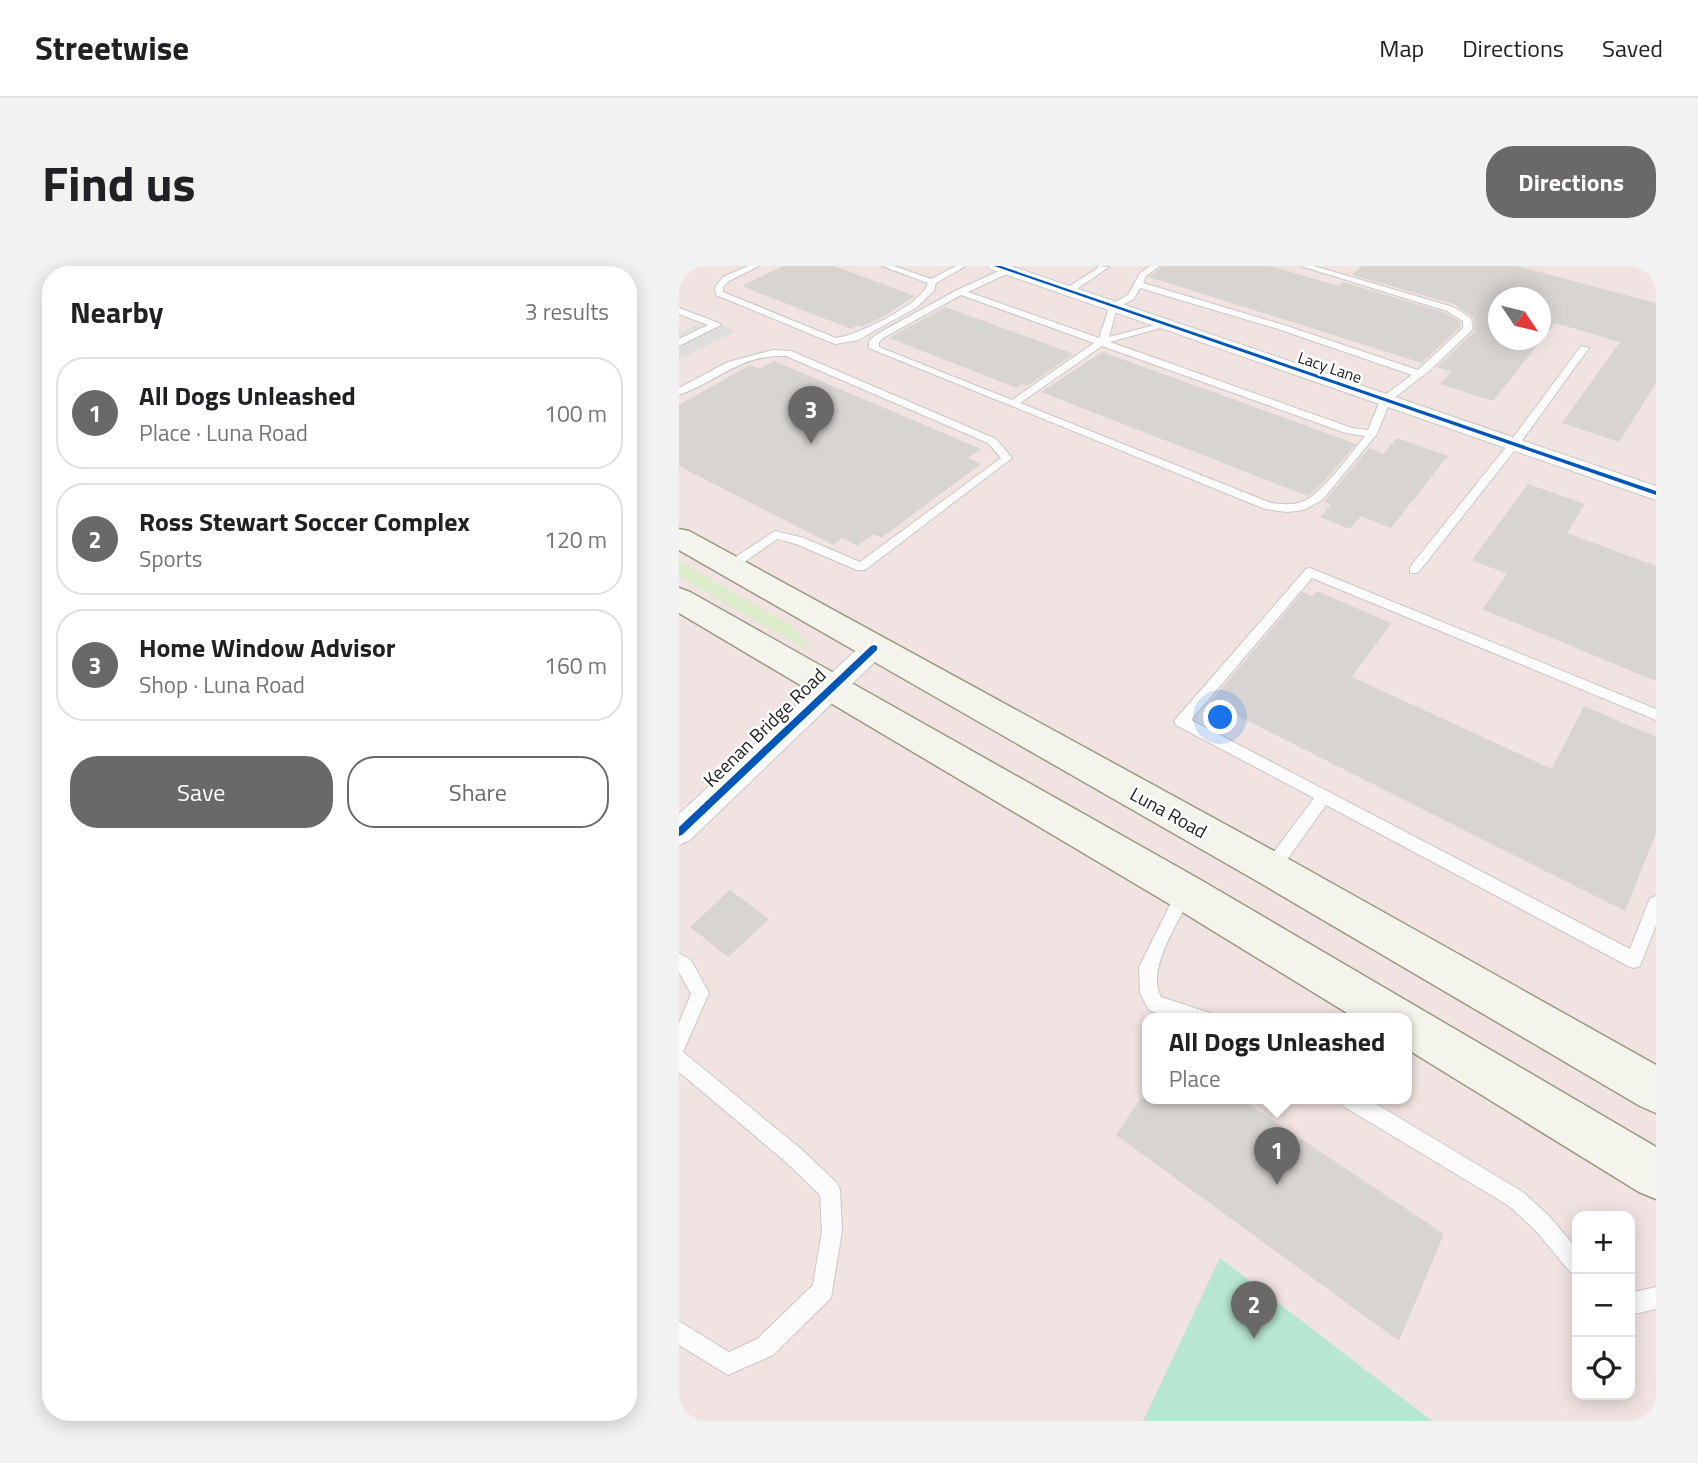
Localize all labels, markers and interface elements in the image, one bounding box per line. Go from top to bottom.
text: Streetwise [35,23,189,73]
text: Map [1379,30,1424,66]
text: Directions [1462,30,1564,66]
text: Saved [1602,30,1663,66]
text: Find us [42,145,196,220]
button: Directions [1486,146,1656,218]
north arrow [1488,287,1551,350]
text: Nearby [70,289,163,335]
text: 3 results [525,294,609,329]
street label: Lacy Lane [1295,345,1365,389]
text: All Dogs Unleashed [139,376,356,415]
pin: 3 [788,386,834,444]
text: 1 [89,396,101,431]
text: 100 m [544,396,607,431]
text: Place · Luna Road [139,415,308,450]
text: Ross Stewart Soccer Complex [139,502,470,541]
text: 2 [89,522,101,557]
text: 120 m [544,522,607,557]
text: Sports [139,541,202,576]
text: Home Window Advisor [139,628,395,667]
text: 3 [89,648,101,683]
text: 160 m [544,648,607,683]
street label: Keenan Bridge Road [696,661,832,793]
text: Shop · Luna Road [139,667,305,702]
your location [1203,700,1237,734]
button: Save [70,756,333,828]
button: Share [347,756,609,828]
street label: Luna Road [1125,779,1213,845]
popup [1142,1013,1412,1104]
text: All Dogs Unleashed [1169,1022,1385,1061]
text: Place [1169,1061,1221,1096]
pin: 1 [1254,1127,1300,1185]
map controls [1572,1211,1635,1400]
button: + [1572,1211,1635,1274]
button: − [1572,1274,1635,1337]
pin: 2 [1231,1281,1277,1339]
button: locate [1572,1337,1635,1400]

